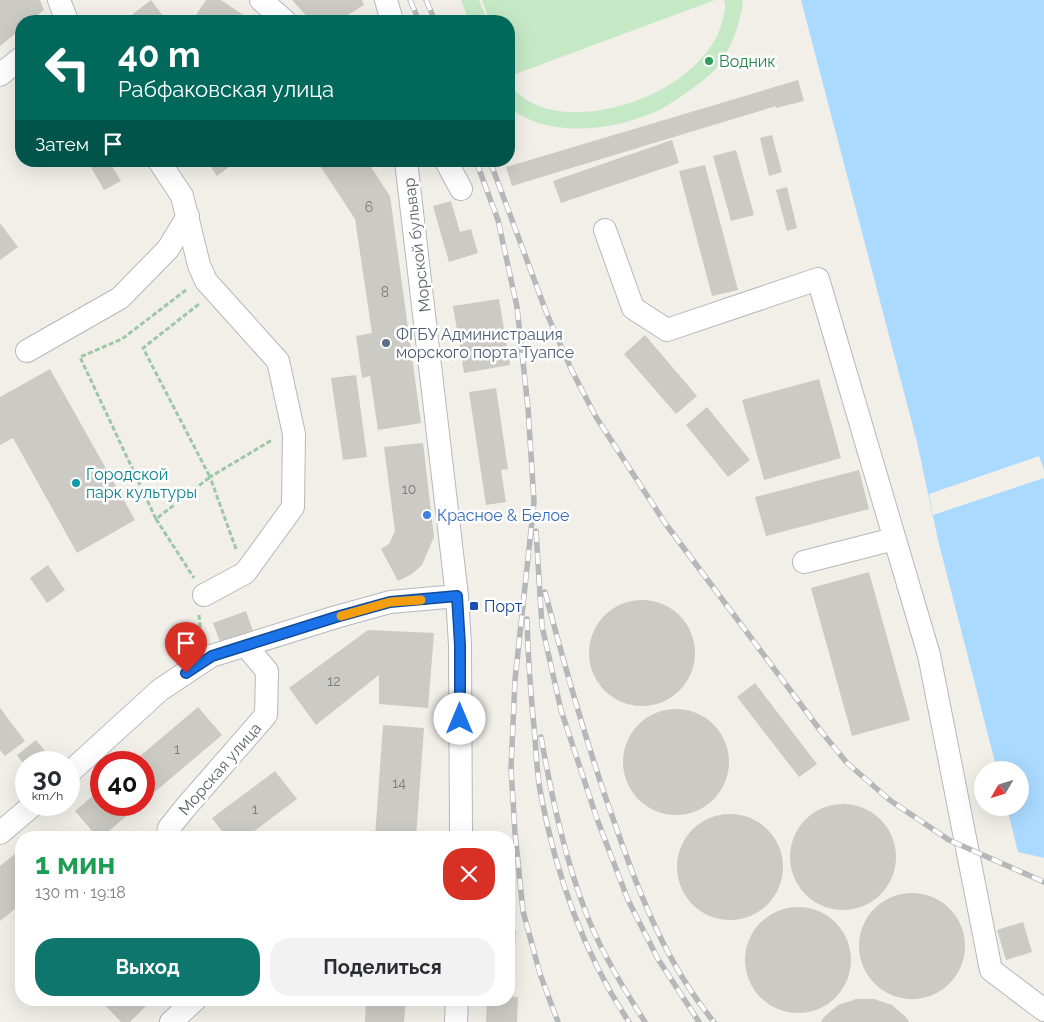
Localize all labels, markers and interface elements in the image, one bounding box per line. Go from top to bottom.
text: 40 m [118,34,200,75]
icon: left [35,35,100,100]
place label: Водник [719,52,776,71]
marker: Водник [703,55,715,67]
text: Рабфаковская улица [118,76,334,102]
icon: arrive [99,130,127,158]
text: Затем [35,133,89,155]
street label: Морской бульвар [399,177,435,313]
house number: 6 [365,199,373,215]
house number: 8 [381,284,389,300]
place label: ФГБУ Администрация морского порта Туапсе [396,325,574,362]
marker: ФГБУ Администрация морского порта Туапсе [380,337,392,349]
place label: Городской парк культуры [86,465,197,502]
marker: Городской парк культуры [70,477,82,489]
house number: 10 [402,481,416,497]
place label: Красное & Белое [437,506,569,525]
marker: Красное & Белое [421,509,433,521]
place label: Порт [484,597,523,616]
marker: Порт [468,600,480,612]
pin [165,622,207,673]
icon: arrive [172,629,200,657]
house number: 12 [327,673,341,689]
position arrow [433,692,485,744]
street label: Морская улица [175,719,265,819]
house number: 1 [174,741,180,757]
speed limit sign: 40 [90,751,155,816]
north arrow [974,761,1029,816]
map controls [974,761,1029,816]
text: 30 [33,762,62,792]
house number: 14 [392,775,406,791]
text: km/h [32,789,63,803]
house number: 1 [252,801,258,817]
text: 1 мин [35,846,115,881]
button: close [443,848,495,900]
text: 130 m · 19:18 [35,883,126,902]
button: Выход [35,938,260,996]
button: Поделиться [270,938,495,996]

